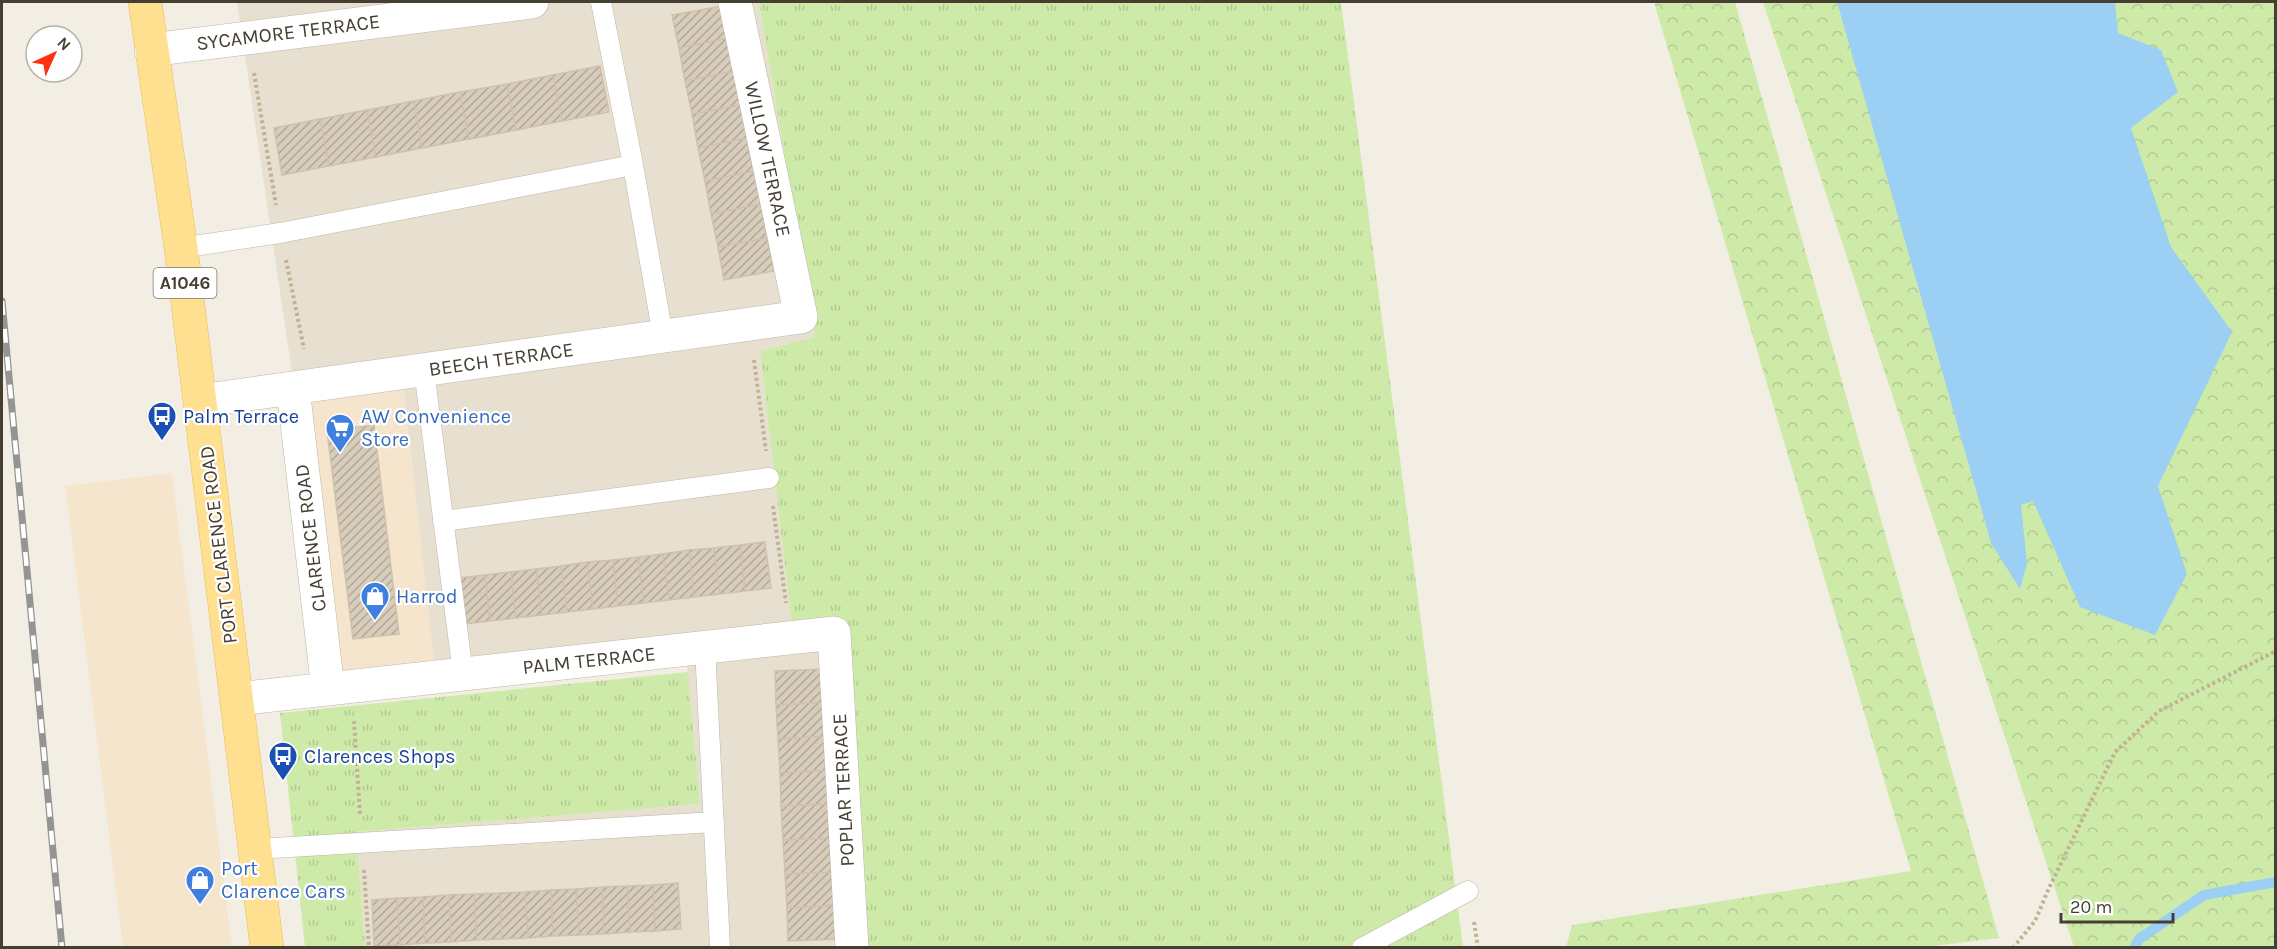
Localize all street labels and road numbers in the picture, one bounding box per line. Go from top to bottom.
street label: SYCAMORE TERRACE [195,10,381,55]
street label: WILLOW TERRACE [740,79,795,239]
road number: A1046 [154,268,216,298]
street label: BEECH TERRACE [427,338,575,381]
street label: PORT CLARENCE ROAD [195,445,242,645]
street label: CLARENCE ROAD [290,463,331,613]
street label: PALM TERRACE [521,642,657,679]
street label: POPLAR TERRACE [828,713,859,867]

